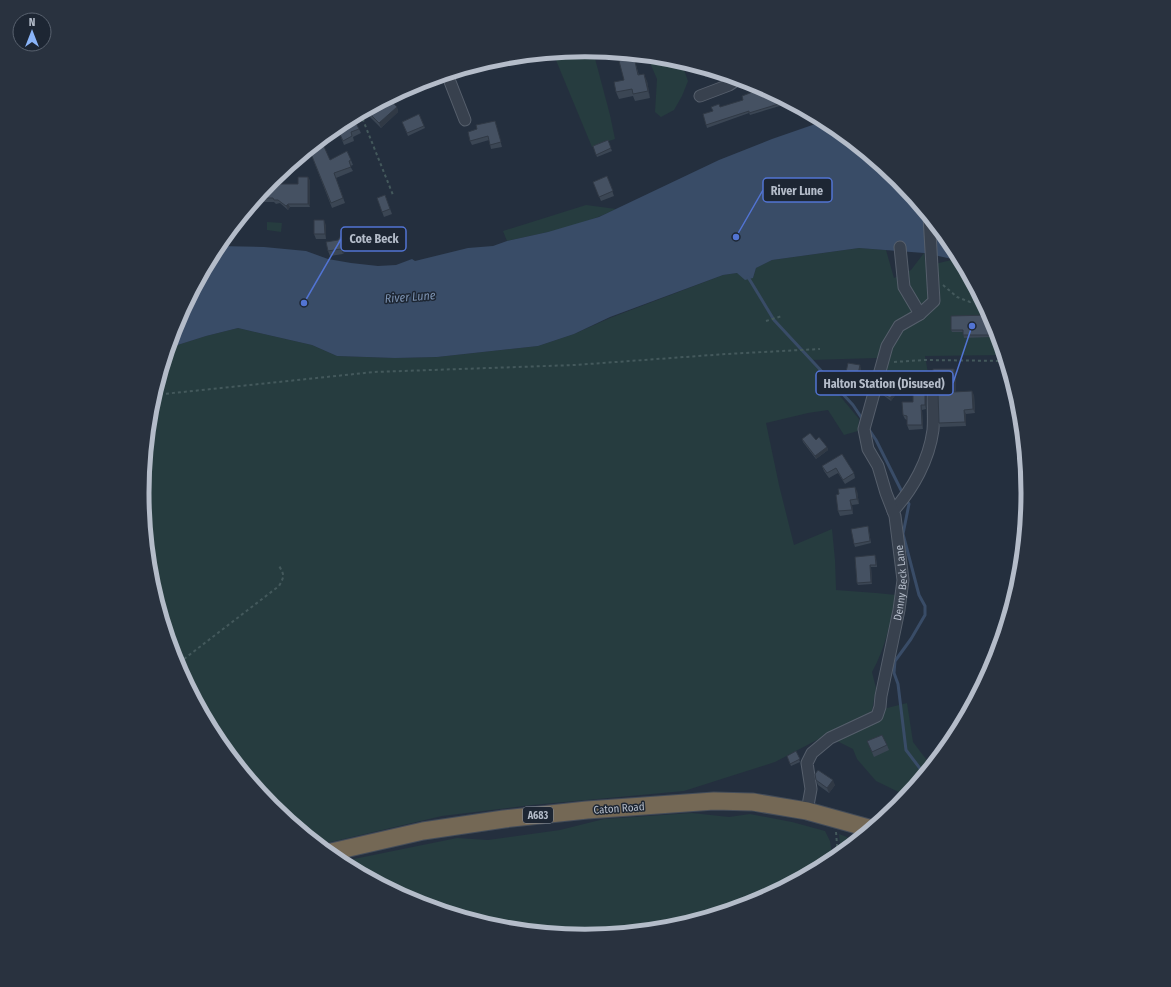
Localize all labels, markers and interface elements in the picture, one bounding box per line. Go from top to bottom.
north arrow [12,12,52,52]
text: N [29,16,35,29]
callout: River Lune [763,178,832,202]
text: River Lune [771,184,823,198]
callout: Cote Beck [341,227,406,251]
text: Cote Beck [349,232,399,246]
water label: River Lune [384,288,436,306]
callout: Halton Station (Disused) [816,371,953,395]
text: Halton Station (Disused) [823,377,945,391]
street label: Denny Beck Lane [891,544,910,622]
street label: Caton Road [593,800,645,817]
road number: A683 [523,807,553,823]

